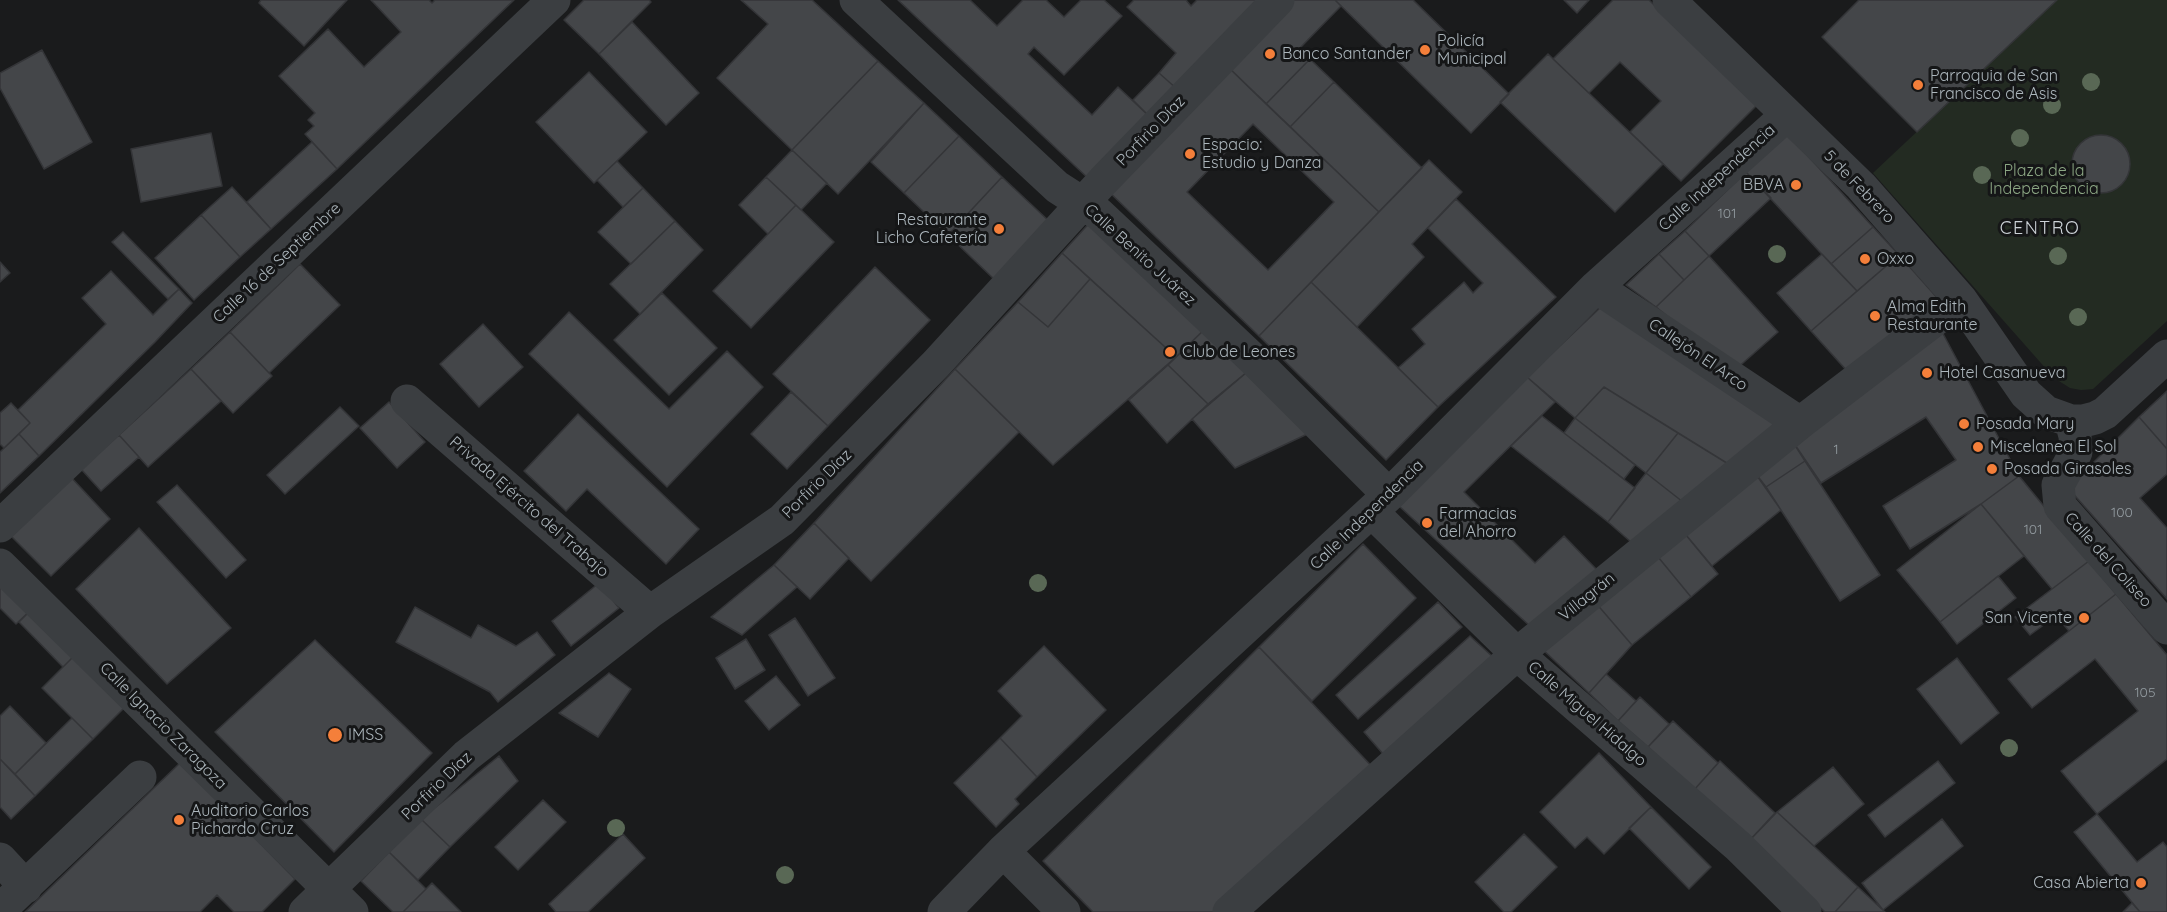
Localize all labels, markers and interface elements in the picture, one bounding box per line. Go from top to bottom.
place label: Policía Municipal [1437,31,1507,69]
marker: Policía Municipal [1418,43,1432,57]
place label: Banco Santander [1282,44,1411,64]
marker: Banco Santander [1263,47,1277,61]
place label: Parroquia de San Francisco de Asis [1930,66,2058,104]
marker: Parroquia de San Francisco de Asis [1911,78,1925,92]
street label: Porfirio Díaz [1113,92,1189,170]
street label: Calle Independencia [1655,121,1779,235]
place label: Espacio: Estudio y Danza [1202,135,1322,173]
street label: 5 de Febrero [1819,146,1899,228]
marker: Espacio: Estudio y Danza [1183,147,1197,161]
park label: Plaza de la Independencia [1989,161,2099,199]
place label: BBVA [1743,175,1784,195]
marker: BBVA [1789,178,1803,192]
street label: Calle 16 de Septiembre [209,199,345,327]
street label: Calle Benito Juárez [1081,200,1199,310]
house number: 101 [1718,206,1736,222]
place label: Restaurante Licho Cafetería [876,210,987,248]
district label: CENTRO [2000,218,2080,240]
marker: Restaurante Licho Cafetería [992,222,1006,236]
place label: Oxxo [1877,249,1914,269]
marker: Oxxo [1858,252,1872,266]
place label: Alma Edith Restaurante [1887,297,1978,335]
marker: Alma Edith Restaurante [1868,309,1882,323]
street label: Callejón El Arco [1645,315,1751,395]
place label: Club de Leones [1182,342,1295,362]
marker: Club de Leones [1163,345,1177,359]
place label: Hotel Casanueva [1939,363,2066,383]
marker: Hotel Casanueva [1920,366,1934,380]
place label: Posada Mary [1976,414,2074,434]
marker: Posada Mary [1957,417,1971,431]
street label: Privada Ejército del Trabajo [445,433,613,581]
place label: Miscelanea El Sol [1990,437,2117,457]
marker: Miscelanea El Sol [1971,440,1985,454]
house number: 1 [1833,442,1839,458]
street label: Porfirio Díaz [778,445,856,523]
street label: Calle Independencia [1306,456,1428,574]
place label: Posada Girasoles [2004,459,2132,479]
marker: Posada Girasoles [1985,462,1999,476]
place label: Farmacias del Ahorro [1439,504,1517,542]
house number: 100 [2111,505,2133,521]
street label: Calle del Coliseo [2060,509,2156,611]
marker: Farmacias del Ahorro [1420,516,1434,530]
house number: 101 [2024,522,2042,538]
street label: Villagrán [1555,569,1619,625]
place label: San Vicente [1985,608,2072,628]
marker: San Vicente [2077,611,2091,625]
street label: Calle Miguel Hidalgo [1524,657,1650,771]
street label: Calle Ignacio Zaragoza [96,659,230,793]
house number: 105 [2134,685,2156,701]
place label: IMSS [348,725,383,745]
marker: IMSS [326,726,344,744]
street label: Porfirio Díaz [398,748,476,824]
place label: Auditorio Carlos Pichardo Cruz [191,801,309,839]
marker: Auditorio Carlos Pichardo Cruz [172,813,186,827]
place label: Casa Abierta [2033,873,2129,893]
marker: Casa Abierta [2134,876,2148,890]

